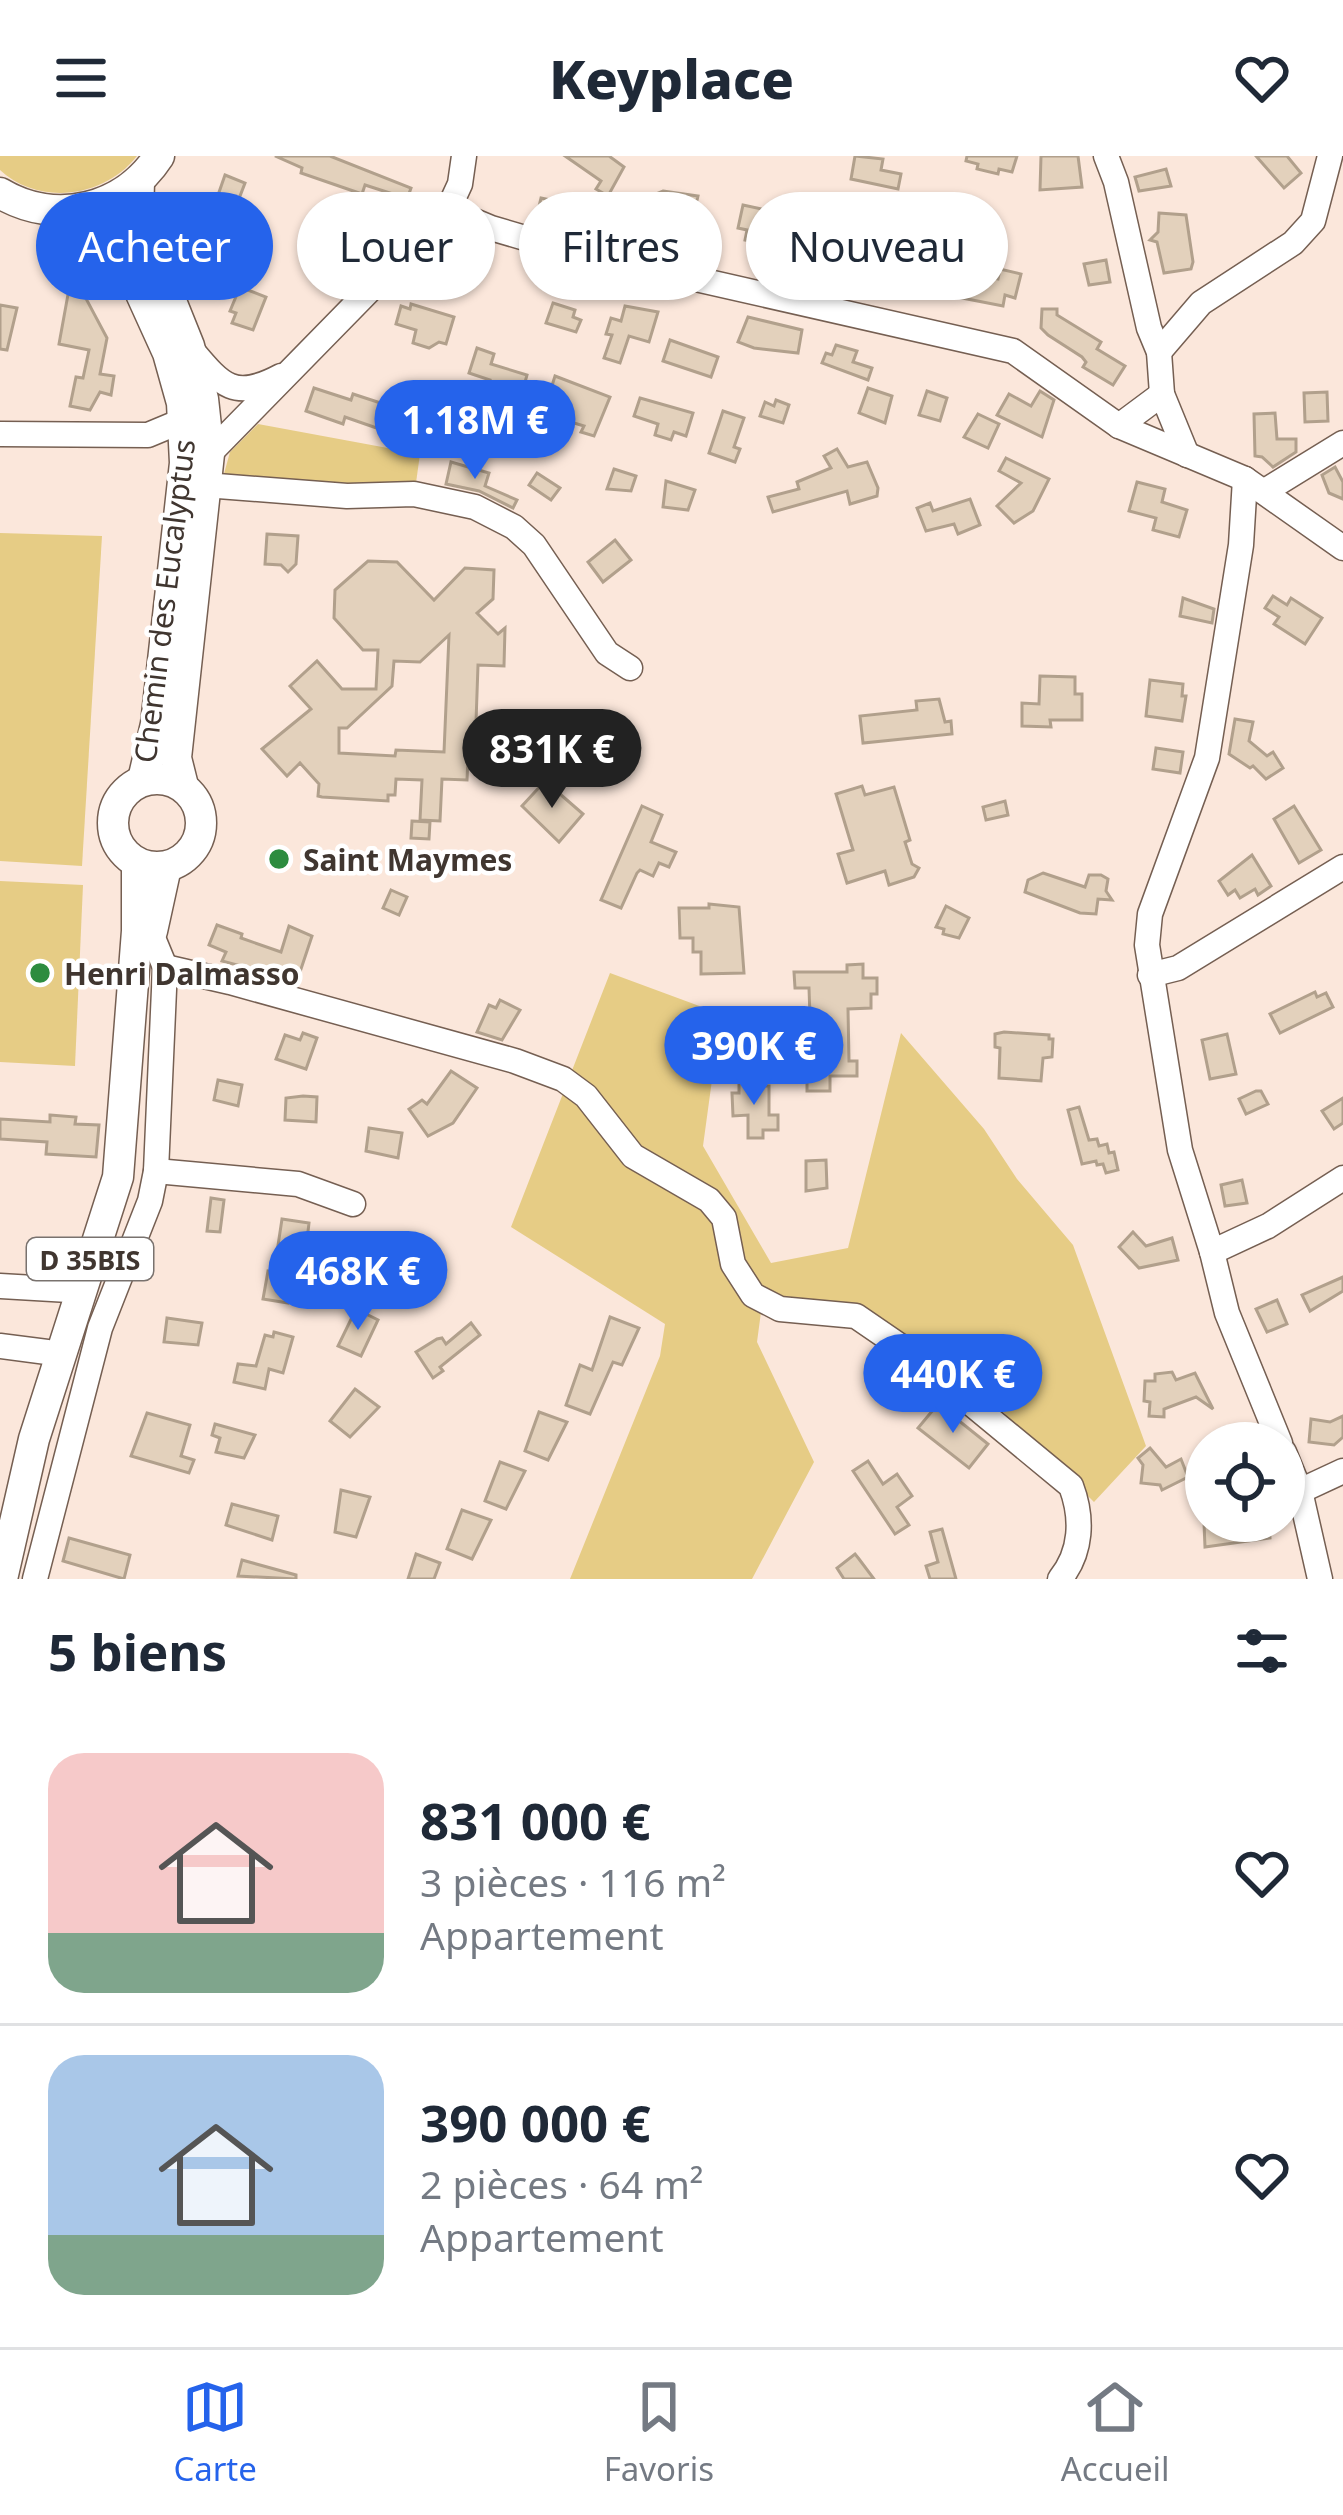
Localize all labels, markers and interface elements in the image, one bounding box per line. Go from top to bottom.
text: Keyplace [549,41,794,115]
icon: menu [48,45,114,111]
icon: heart [1229,45,1295,111]
chip: Acheter [36,192,273,300]
chip: Louer [297,192,495,300]
chip: Filtres [519,192,722,300]
chip: Nouveau [746,192,1008,300]
pin: 1.18M € [364,380,586,482]
text: 1.18M € [401,392,549,445]
street label: Chemin des Eucalyptus [124,437,204,765]
pin: 831K € [454,709,650,811]
text: 831K € [489,721,615,774]
place label: Saint Maymes [303,839,512,880]
marker: Saint Maymes [266,846,292,872]
place label: Henri Dalmasso [64,953,300,994]
marker: Henri Dalmasso [27,960,53,986]
pin: 390K € [656,1006,852,1108]
text: 390K € [691,1018,817,1071]
pin: 468K € [260,1231,456,1333]
road number: D 35BIS [27,1238,153,1280]
text: 468K € [295,1243,421,1296]
pin: 440K € [855,1334,1051,1436]
text: 440K € [890,1346,1016,1399]
map controls [1185,1422,1305,1542]
button: locate [1185,1422,1305,1542]
text: 5 biens [48,1616,227,1686]
icon: filters [1229,1618,1295,1684]
text: 831 000 € [420,1785,651,1855]
icon: home [144,1801,288,1945]
icon: heart [1229,1840,1295,1906]
text: 3 pièces · 116 m² [420,1855,726,1908]
text: Appartement [420,1908,664,1961]
text: 390 000 € [420,2087,651,2157]
icon: home [144,2103,288,2247]
icon: heart [1229,2142,1295,2208]
text: 2 pièces · 64 m² [420,2157,704,2210]
text: Appartement [420,2210,664,2263]
tab: Carte [173,2374,257,2491]
tab: Favoris [604,2374,714,2491]
tab: Accueil [1061,2374,1170,2491]

